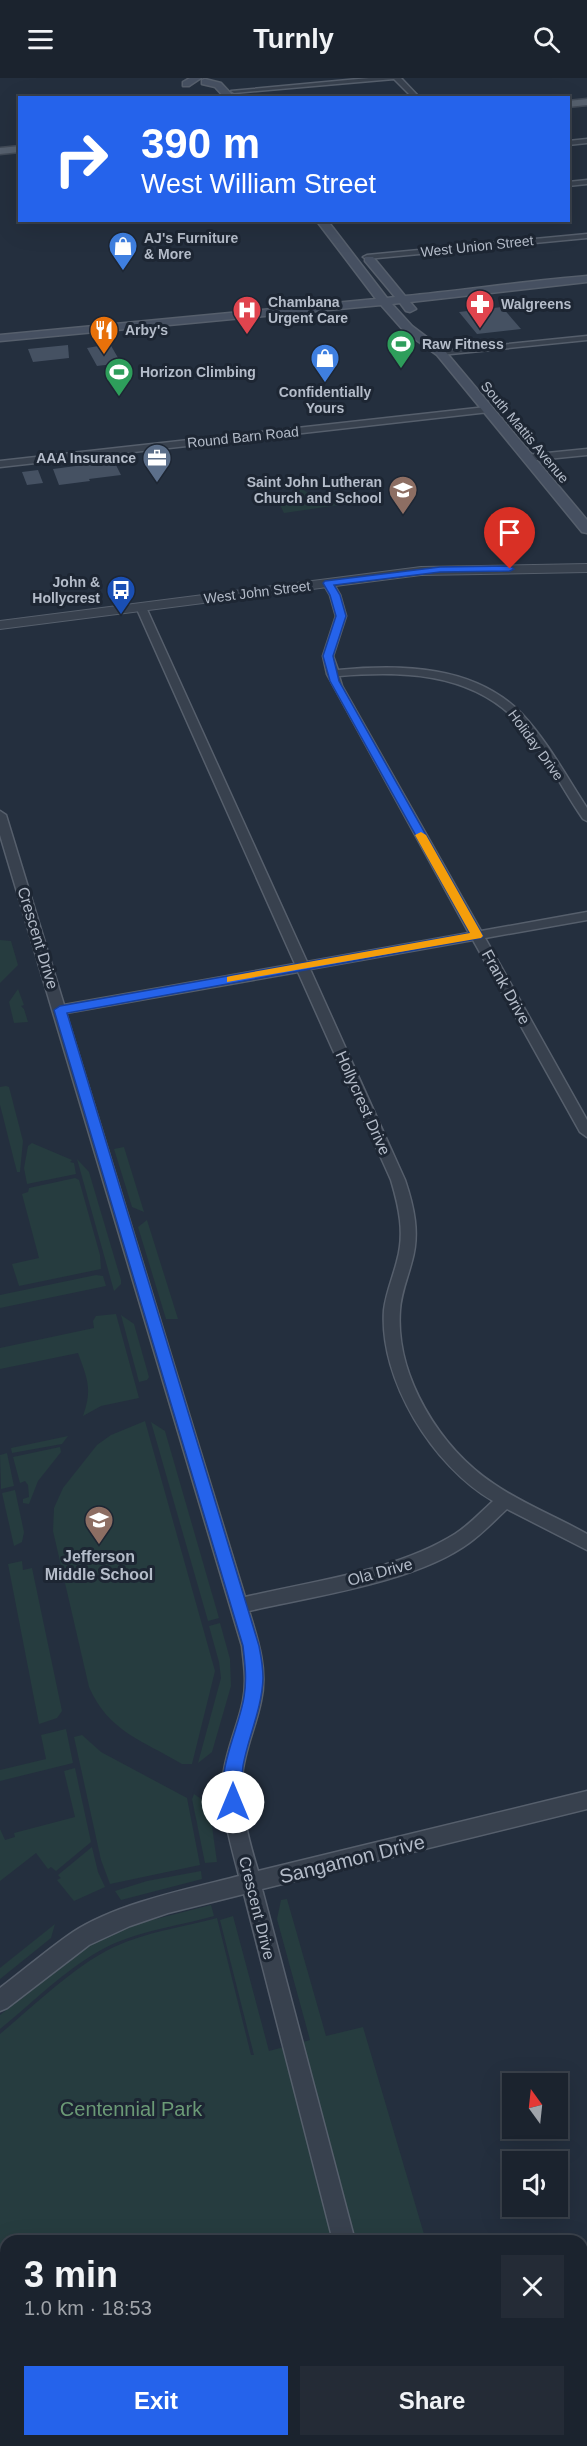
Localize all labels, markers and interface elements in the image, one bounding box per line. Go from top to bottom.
icon: menu [24,23,57,56]
icon: search [530,23,563,56]
text: Turnly [253,24,334,54]
icon: right [42,120,120,198]
text: 390 m [141,120,260,167]
text: West William Street [141,169,376,199]
shop icon: AJ's Furniture & More [107,230,139,272]
place label: AJ's Furniture & More [144,230,239,262]
street label: West Union Street [420,232,534,260]
pharmacy icon: Walgreens [464,288,496,330]
hospital icon: Chambana Urgent Care [231,294,263,336]
place label: Chambana Urgent Care [268,294,348,326]
place label: Walgreens [501,296,571,312]
restaurant icon: Arby's [88,314,120,356]
place label: Arby's [125,322,168,338]
sports icon: Raw Fitness [385,328,417,370]
place label: Raw Fitness [422,336,504,352]
shop icon: Confidentially Yours [309,342,341,384]
sports icon: Horizon Climbing [103,356,135,398]
place label: Horizon Climbing [140,364,256,380]
street label: South Mattis Avenue [478,378,572,486]
place label: Confidentially Yours [279,384,371,416]
street label: Round Barn Road [186,423,300,451]
office icon: AAA Insurance [141,442,173,484]
place label: AAA Insurance [36,450,136,466]
place label: Saint John Lutheran Church and School [247,474,382,506]
school or university icon: Saint John Lutheran Church and School [387,474,419,516]
pin [484,507,535,569]
icon: arrive [493,516,526,549]
place label: John & Hollycrest [32,574,100,606]
bus stop icon: John & Hollycrest [105,574,137,616]
street label: West John Street [203,578,311,606]
street label: Holiday Drive [505,707,567,784]
street label: Crescent Drive [14,885,62,991]
street label: Frank Drive [479,947,534,1027]
street label: Hollycrest Drive [332,1048,394,1158]
school or university icon: Jefferson Middle School [83,1504,115,1546]
place label: Jefferson Middle School [45,1548,153,1583]
street label: Ola Drive [346,1555,414,1589]
position arrow [201,1770,265,1834]
street label: Sangamon Drive [277,1830,427,1888]
street label: Crescent Drive [236,1855,278,1961]
north arrow [502,2073,568,2139]
map controls [502,2073,568,2217]
park label: Centennial Park [60,2098,203,2120]
button: sound [502,2151,568,2217]
text: 3 min [24,2254,118,2295]
button: close [501,2255,564,2318]
text: 1.0 km · 18:53 [24,2297,152,2319]
button: Exit [24,2366,288,2435]
button: Share [300,2366,564,2435]

